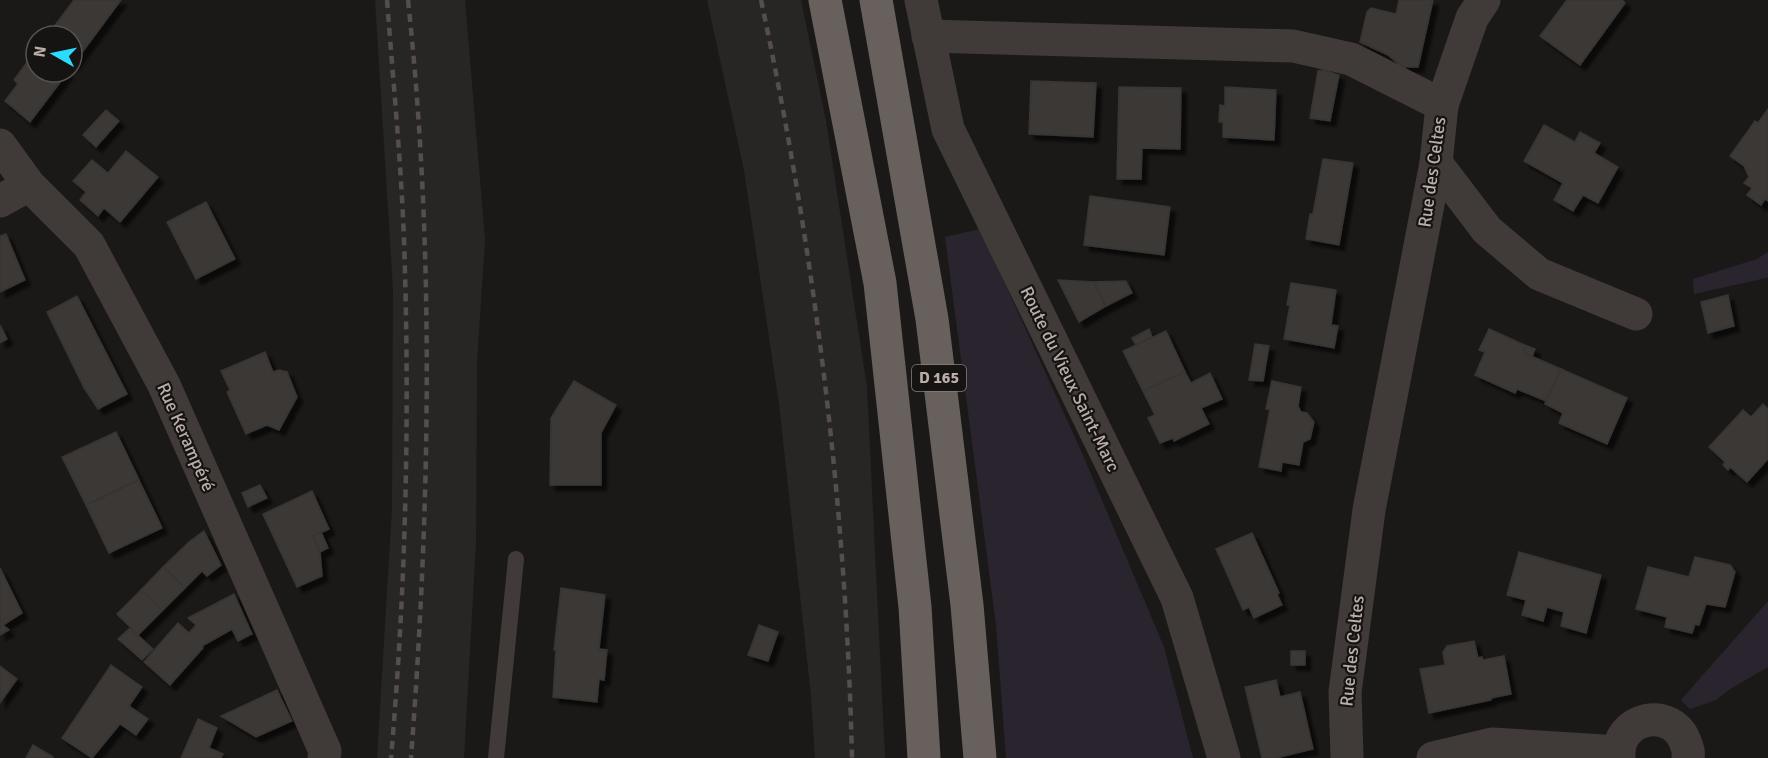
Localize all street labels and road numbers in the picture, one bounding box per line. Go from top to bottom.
street label: Rue des Celtes [1413,115,1451,229]
street label: Route du Vieux Saint-Marc [1016,283,1124,475]
road number: D 165 [912,365,966,391]
street label: Rue Kerampéré [152,379,220,495]
street label: Rue des Celtes [1335,594,1369,708]

